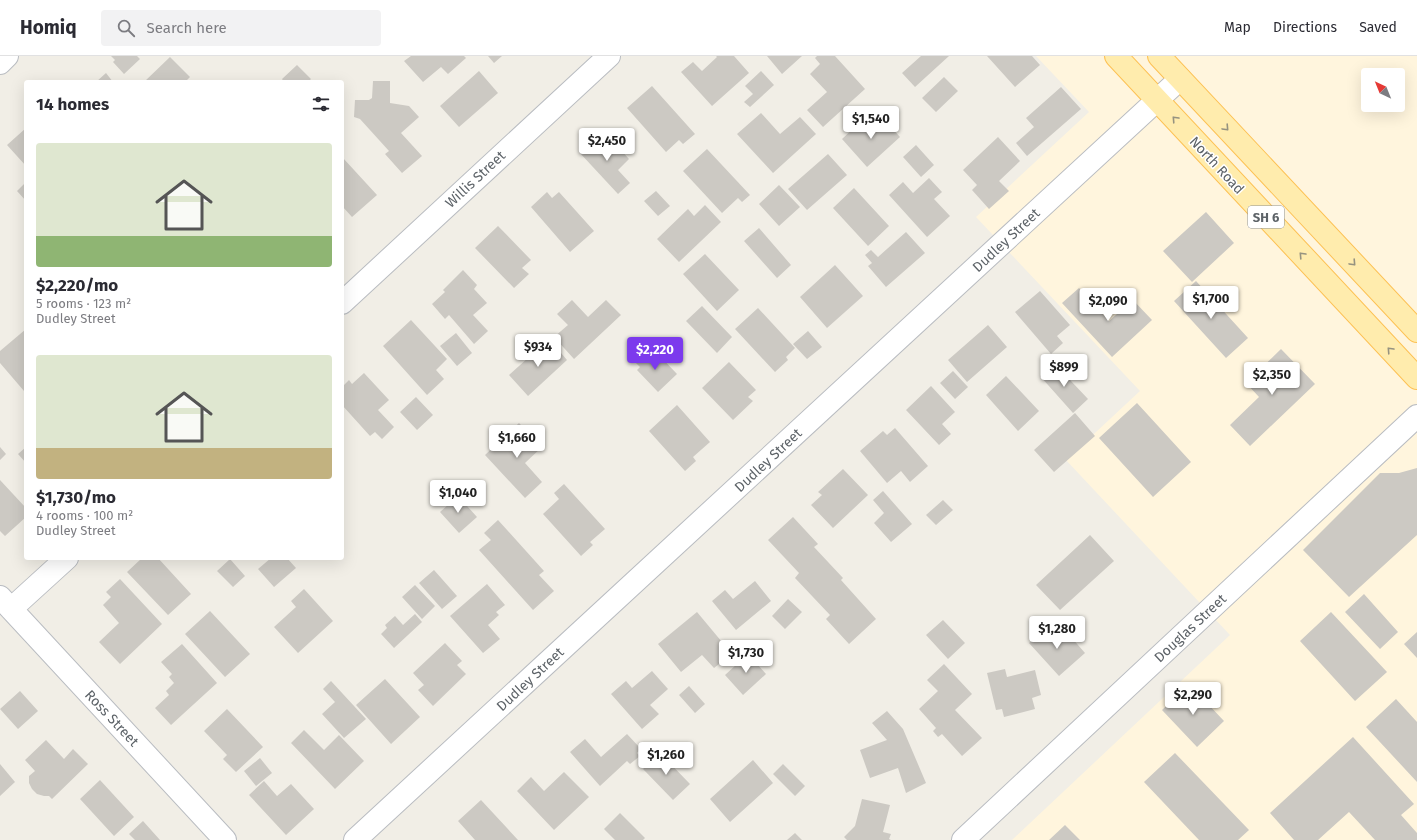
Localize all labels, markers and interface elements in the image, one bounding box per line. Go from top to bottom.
search box [101,10,381,46]
text: Homiq [20,16,77,39]
icon: search [115,17,137,39]
text: Search here [147,19,227,37]
text: Map [1224,19,1251,36]
text: Directions [1273,19,1337,36]
text: Saved [1359,19,1397,36]
north arrow [1361,68,1405,112]
map controls [1361,68,1405,112]
icon: filters [310,93,332,115]
text: 14 homes [36,94,109,115]
pin: $1,540 [838,106,904,140]
text: $1,540 [852,111,890,126]
one-way arrow [1172,116,1179,124]
one-way arrow [1221,123,1229,131]
pin: $2,450 [574,128,640,162]
text: $2,450 [588,133,626,148]
street label: North Road [1186,133,1248,198]
street label: Willis Street [442,147,510,211]
icon: home [148,169,220,241]
street label: Dudley Street [969,204,1044,276]
road number: SH 6 [1248,206,1284,228]
one-way arrow [1299,252,1306,260]
one-way arrow [1348,258,1356,266]
text: $2,220/mo [36,275,118,296]
pin: $1,700 [1178,286,1244,320]
pin: $2,090 [1075,288,1141,322]
text: $1,700 [1193,291,1229,306]
text: $2,090 [1088,293,1128,308]
text: 5 rooms · 123 m² [36,296,131,311]
text: Dudley Street [36,311,116,326]
pin: $934 [514,334,562,368]
pin: $2,220 [622,337,688,371]
text: $934 [524,339,552,354]
text: $2,220 [636,342,674,357]
one-way arrow [1388,347,1395,355]
pin: $899 [1040,354,1088,388]
text: $899 [1049,359,1079,374]
pin: $2,350 [1239,362,1305,396]
text: $2,350 [1253,367,1291,382]
icon: home [148,381,220,453]
street label: Dudley Street [731,424,806,496]
pin: $1,660 [484,425,550,459]
text: $1,660 [498,430,536,445]
pin: $1,040 [425,480,491,514]
text: $1,040 [439,485,477,500]
text: $1,730/mo [36,487,116,508]
text: 4 rooms · 100 m² [36,508,133,523]
text: Dudley Street [36,523,116,538]
street label: Douglas Street [1151,590,1231,666]
pin: $1,280 [1024,616,1090,650]
text: $1,280 [1038,621,1076,636]
pin: $1,730 [713,640,779,674]
street label: Dudley Street [493,643,568,715]
text: $1,730 [728,645,764,660]
pin: $2,290 [1160,682,1226,716]
street label: Ross Street [81,687,143,751]
text: $2,290 [1174,687,1212,702]
pin: $1,260 [633,742,699,776]
text: $1,260 [647,747,685,762]

